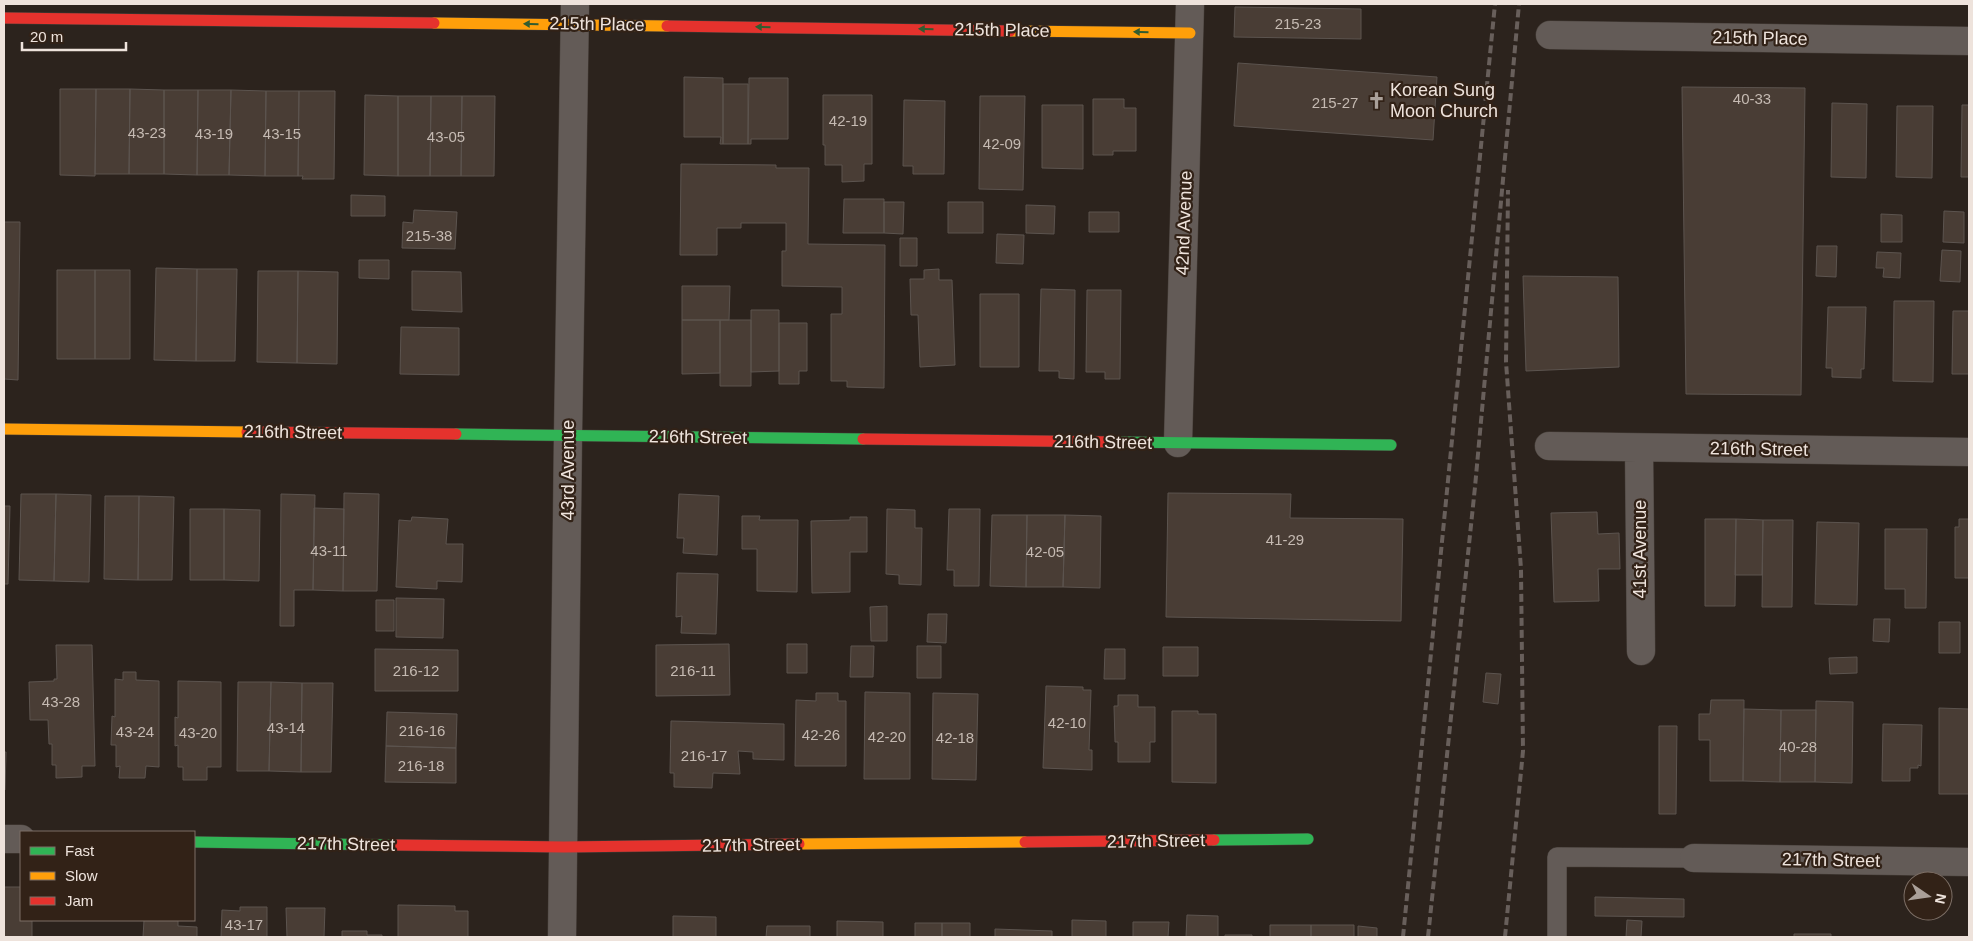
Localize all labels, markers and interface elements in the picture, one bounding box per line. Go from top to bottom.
street label: 215th Place [549,13,645,35]
house number: 215-23 [1275,15,1321,32]
one-way arrow [523,19,539,27]
street label: 215th Place [954,19,1050,41]
scale bar [22,20,126,52]
one-way arrow [755,22,771,30]
one-way arrow [918,25,934,33]
street label: 215th Place [1712,27,1808,49]
text: 20 m [30,28,63,45]
one-way arrow [1133,28,1149,36]
place label: Korean Sung Moon Church [1390,80,1498,121]
church icon: Korean Sung Moon Church [1366,90,1386,110]
house number: 40-33 [1733,90,1771,107]
house number: 215-27 [1312,94,1358,111]
house number: 42-19 [829,112,867,129]
house number: 43-23 [128,124,166,141]
house number: 43-19 [195,125,233,142]
house number: 43-15 [263,125,301,142]
house number: 43-05 [427,128,465,145]
house number: 42-09 [983,135,1021,152]
street label: 42nd Avenue [1172,170,1196,276]
house number: 215-38 [406,227,452,244]
street label: 43rd Avenue [558,420,578,520]
street label: 216th Street [244,421,342,443]
street label: 216th Street [649,426,747,448]
street label: 216th Street [1054,431,1152,453]
street label: 216th Street [1710,438,1808,460]
street label: 41st Avenue [1630,500,1650,598]
house number: 41-29 [1266,531,1304,548]
house number: 43-11 [310,542,348,559]
house number: 42-05 [1026,543,1064,560]
house number: 216-12 [393,662,439,679]
house number: 216-11 [670,662,716,679]
house number: 43-28 [42,693,80,710]
house number: 42-10 [1048,714,1086,731]
house number: 43-14 [267,719,305,736]
house number: 216-16 [399,722,445,739]
house number: 43-24 [116,723,154,740]
house number: 43-20 [179,724,217,741]
house number: 42-26 [802,726,840,743]
house number: 42-20 [868,728,906,745]
house number: 42-18 [936,729,974,746]
house number: 40-28 [1779,738,1817,755]
house number: 216-17 [681,747,727,764]
house number: 216-18 [398,757,444,774]
street label: 217th Street [1107,830,1205,852]
legend [20,831,195,921]
street label: 217th Street [297,833,395,855]
street label: 217th Street [702,834,800,856]
text: Fast [65,842,95,859]
street label: 217th Street [1782,849,1880,871]
text: Slow [65,867,98,884]
north arrow [1903,871,1953,921]
text: Jam [65,892,93,909]
text: N [1932,892,1950,906]
house number: 43-17 [225,916,263,933]

